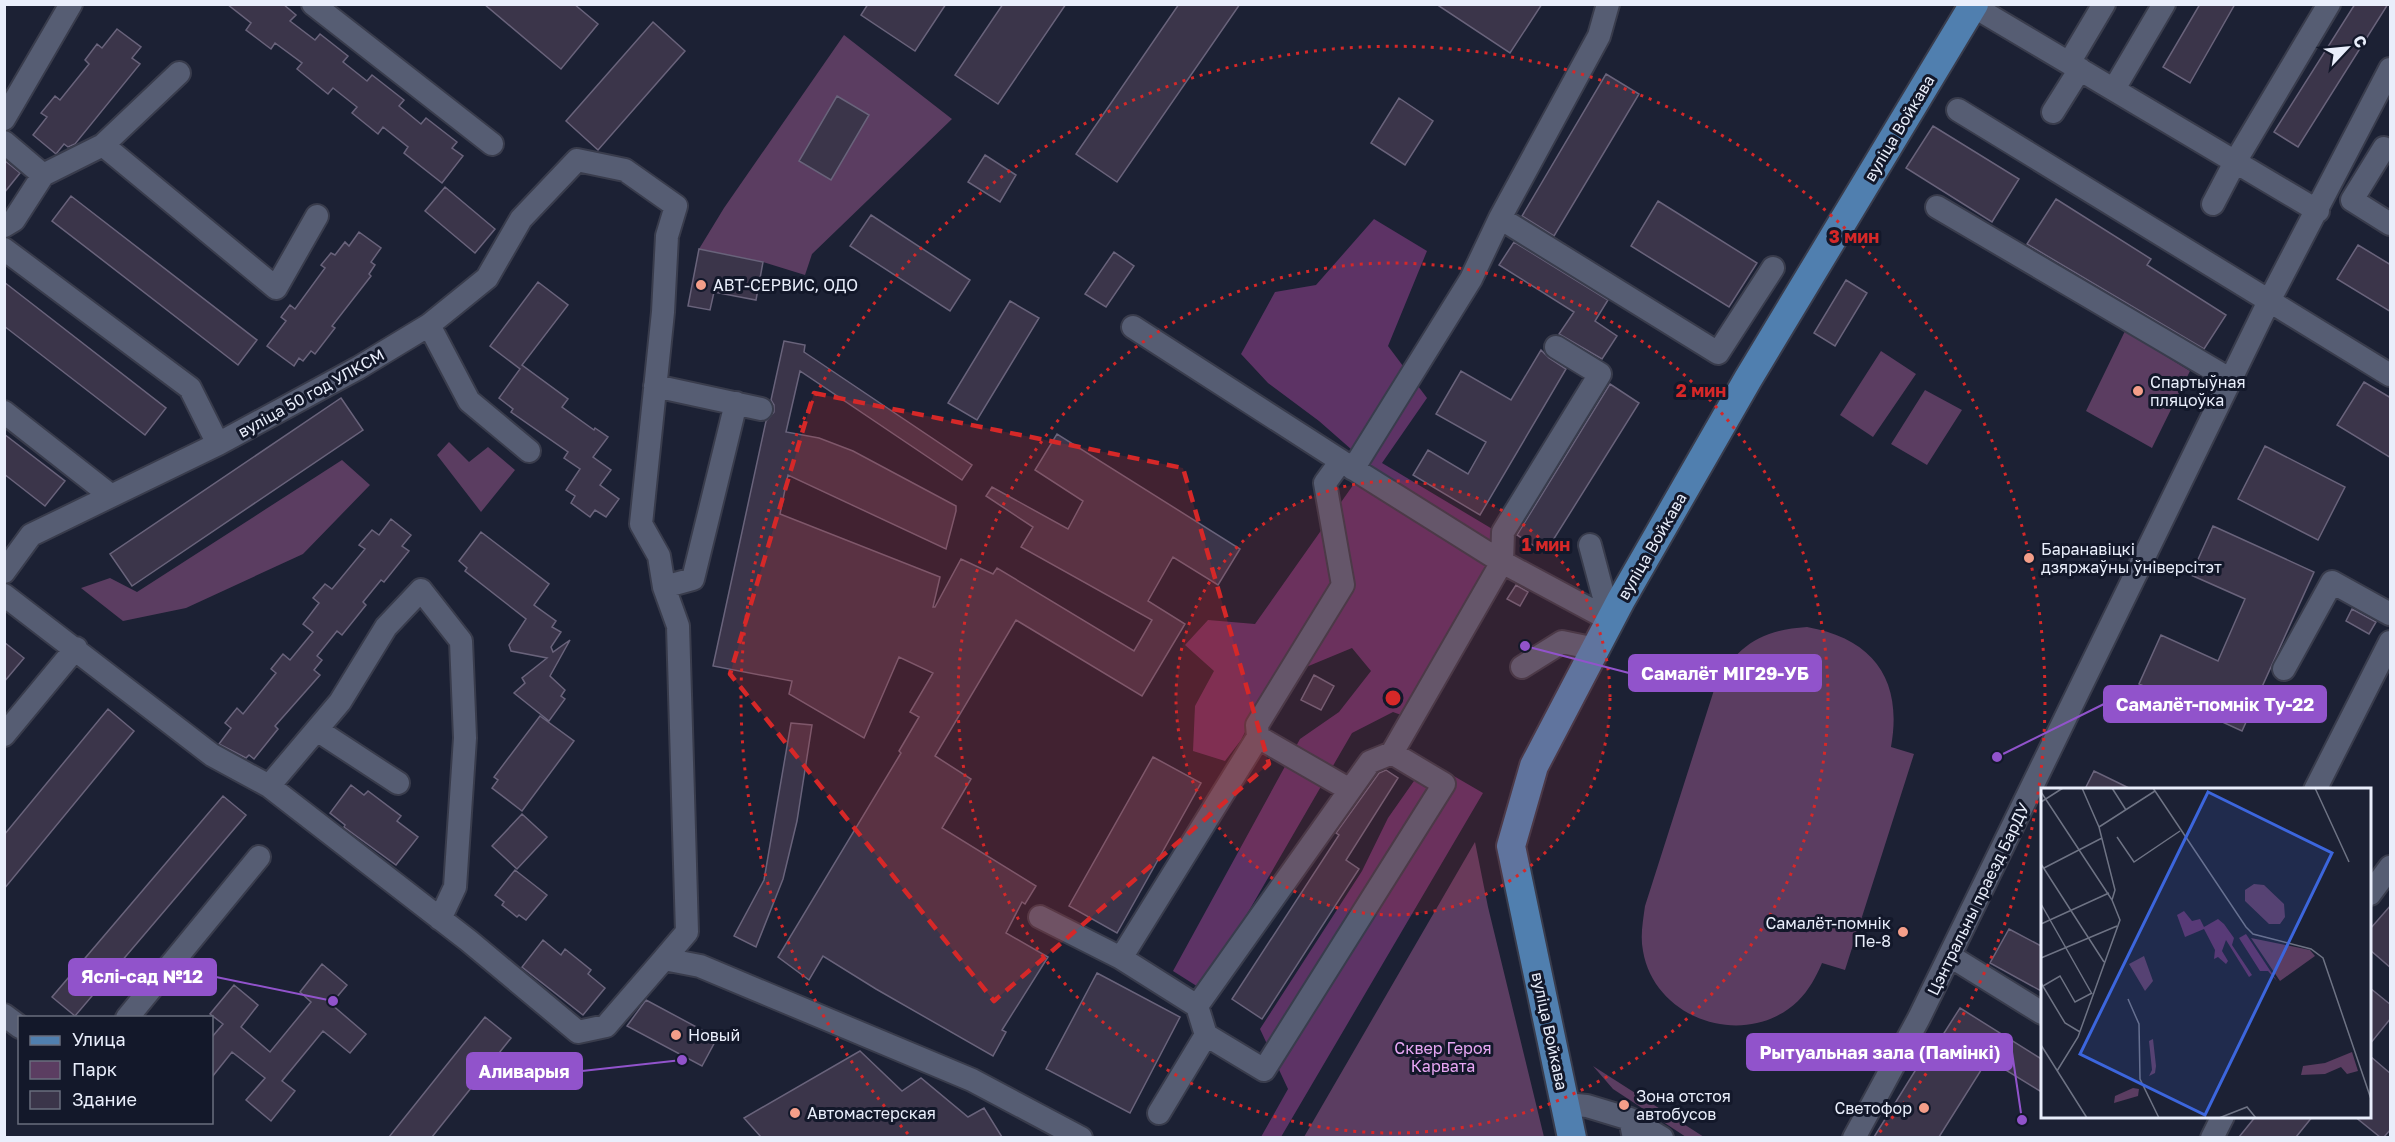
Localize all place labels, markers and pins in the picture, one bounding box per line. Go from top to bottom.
place label: АВТ-СЕРВИС, ОДО [713,275,858,295]
marker: АВТ-СЕРВИС, ОДО [694,278,708,292]
place label: Спартыўная пляцоўка [2150,372,2246,410]
marker: Спартыўная пляцоўка [2131,384,2145,398]
place label: Баранавіцкі дзяржаўны ўніверсітэт [2041,539,2222,577]
marker: Баранавіцкі дзяржаўны ўніверсітэт [2022,551,2036,565]
callout: Самалёт МІГ29-УБ [1629,655,1821,691]
callout: Самалёт-помнік Ту-22 [2104,686,2326,722]
centre of rings [1383,688,1403,708]
place label: Самалёт-помнік Пе-8 [1765,913,1891,951]
marker: Самалёт-помнік Пе-8 [1896,925,1910,939]
callout: Яслі-сад №12 [69,959,216,995]
place label: Новый [688,1025,740,1045]
marker: Новый [669,1028,683,1042]
callout: Рытуальная зала (Памінкі) [1747,1034,2012,1070]
callout: Аливарыя [467,1053,582,1089]
place label: Зона отстоя автобусов [1636,1086,1731,1124]
marker: Зона отстоя автобусов [1617,1098,1631,1112]
place label: Светофор [1834,1098,1912,1118]
marker: Светофор [1917,1101,1931,1115]
place label: Автомастерская [807,1103,936,1123]
marker: Автомастерская [788,1106,802,1120]

